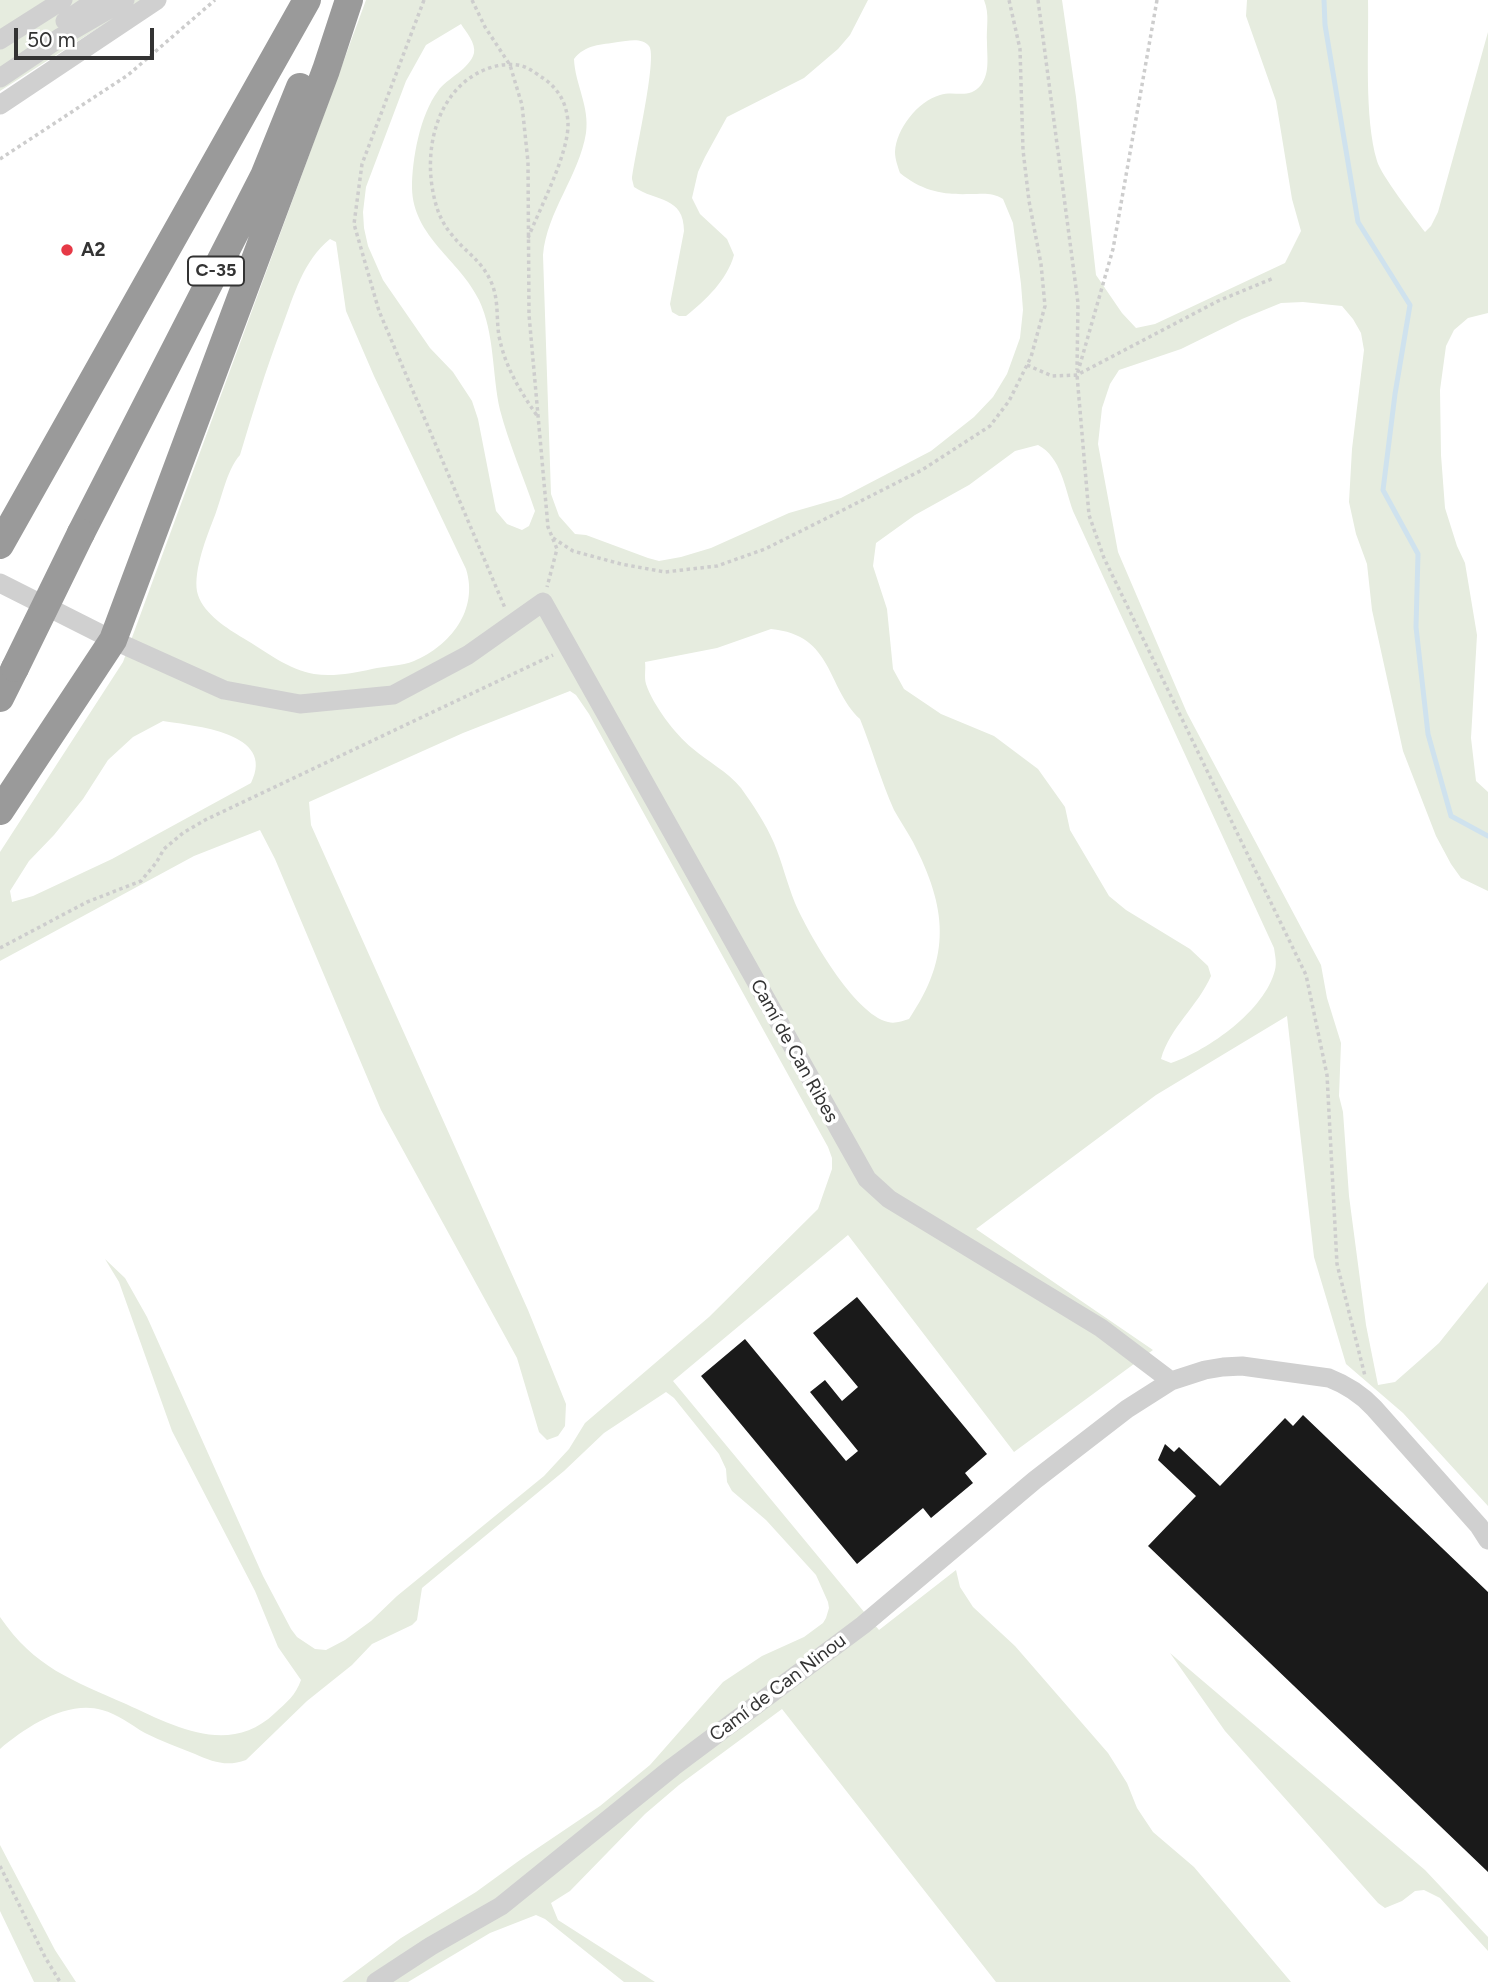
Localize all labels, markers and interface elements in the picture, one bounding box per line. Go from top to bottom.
scale bar [18,14,158,58]
text: 50 m [27,27,76,52]
place label: A2 [81,239,106,261]
marker: A2 [59,242,75,258]
road number: C-35 [188,256,244,286]
street label: Camí de Can Ribes [745,975,843,1127]
street label: Camí de Can Ninou [705,1629,851,1747]

